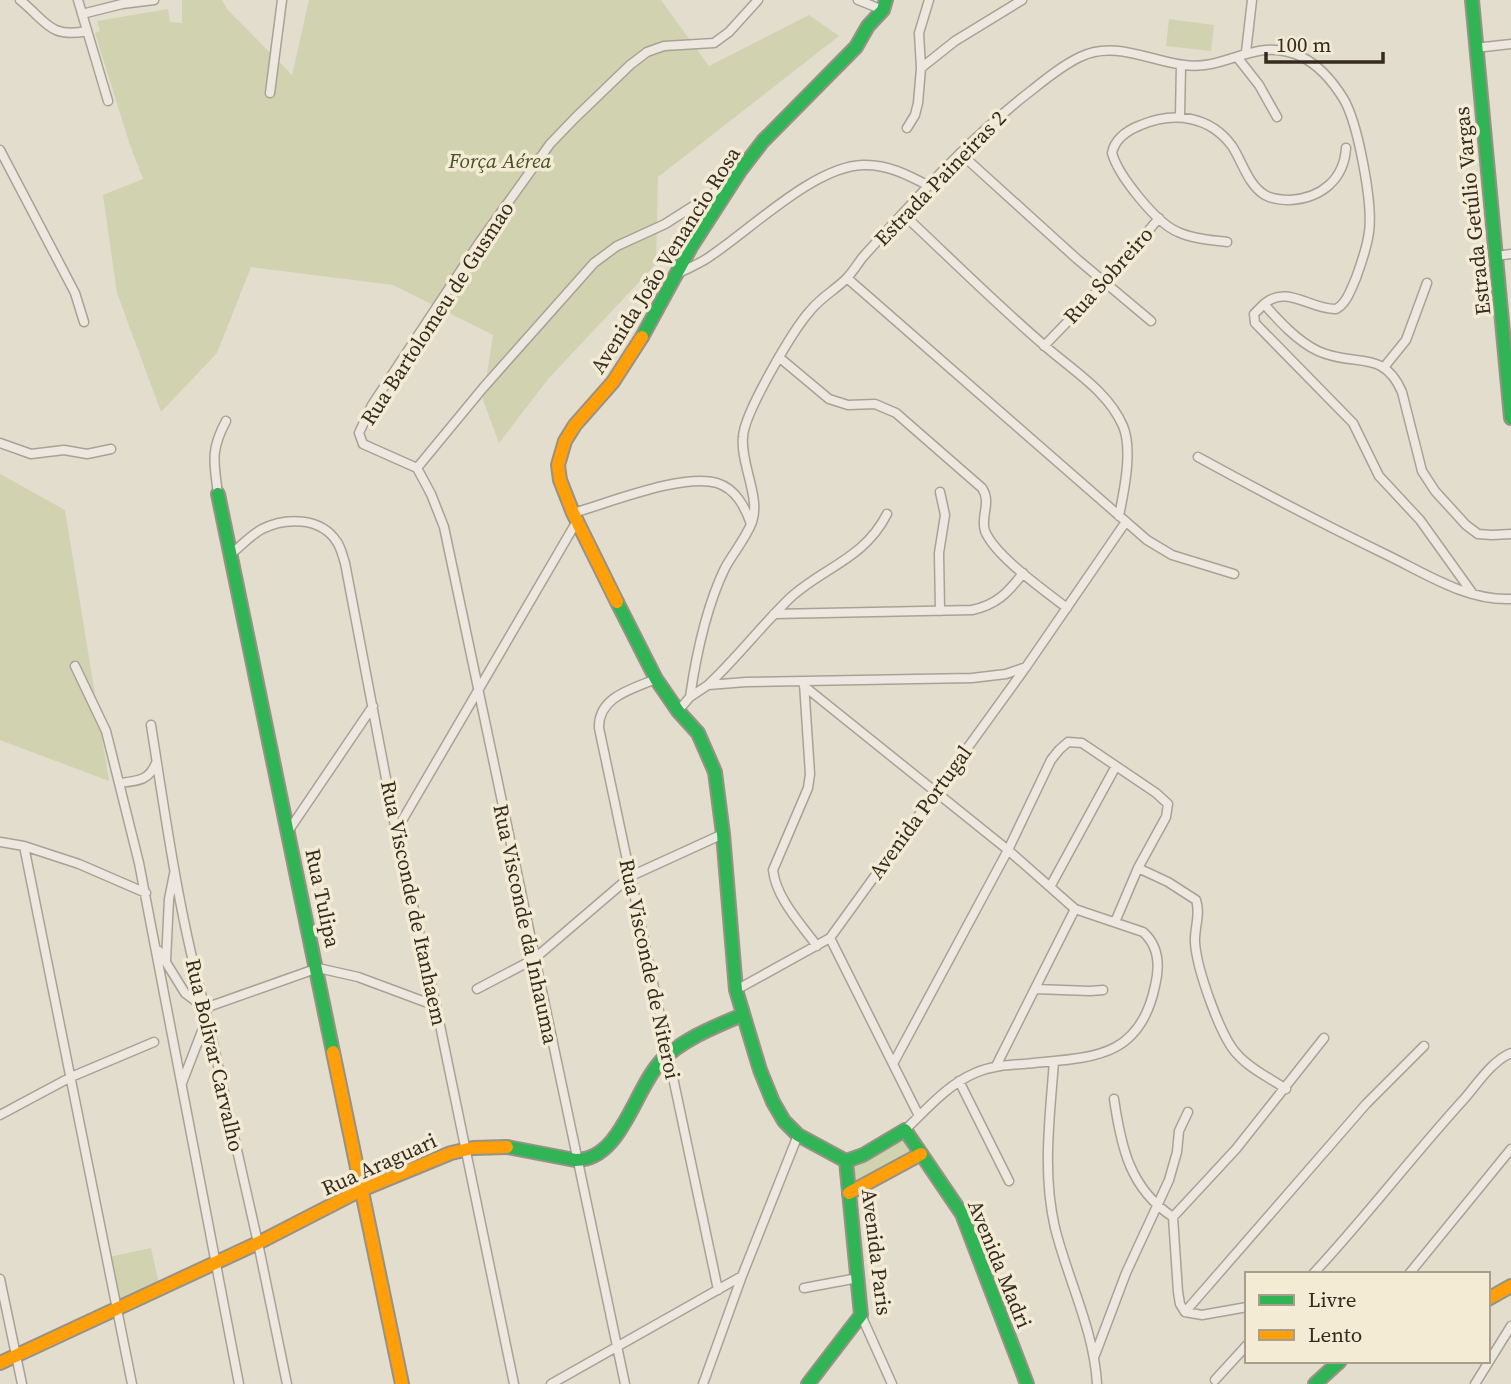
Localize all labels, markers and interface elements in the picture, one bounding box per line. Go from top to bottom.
scale bar [1266,21,1383,65]
text: 100 m [1276,30,1331,59]
street label: Estrada Paineiras 2 [868,104,1012,252]
street label: Estrada Getúlio Vargas [1447,105,1497,317]
street label: Avenida João Venancio Rosa [583,141,747,379]
park label: Força Aérea [448,146,552,175]
street label: Rua Bartolomeu de Gusmao [354,195,520,431]
street label: Rua Sobreiro [1057,220,1159,330]
street label: Avenida Portugal [862,739,978,885]
street label: Rua Visconde de Itanhaem [374,778,454,1028]
street label: Rua Visconde da Inhauma [486,801,566,1047]
street label: Rua Tulipa [298,846,348,950]
street label: Rua Visconde de Niteroi [612,856,688,1082]
street label: Rua Bolivar Carvalho [179,956,251,1154]
street label: Rua Araguari [317,1126,441,1202]
street label: Avenida Paris [855,1187,899,1317]
street label: Avenida Madri [961,1195,1039,1333]
legend [1245,1272,1490,1363]
text: Livre [1308,1285,1356,1314]
text: Lento [1308,1320,1362,1349]

